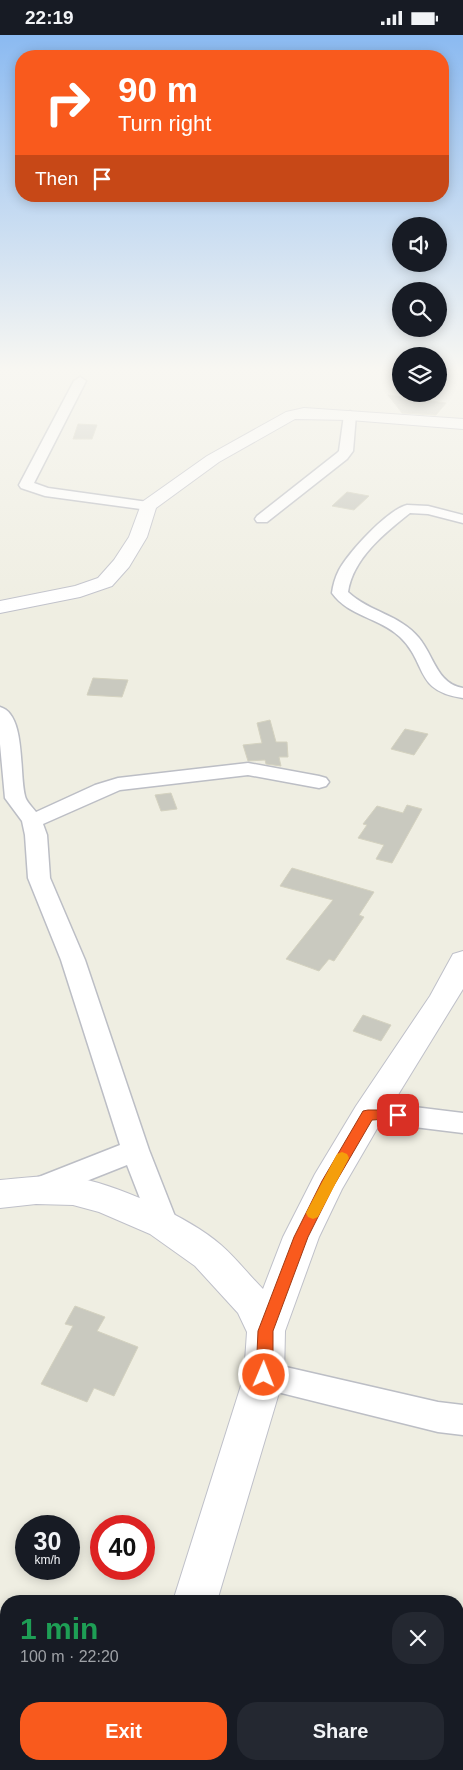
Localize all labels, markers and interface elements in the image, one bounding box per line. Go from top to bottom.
text: 22:19 [25,7,74,28]
icon: right [35,70,100,135]
text: 90 m [118,70,198,109]
text: Turn right [118,111,211,136]
icon: arrive [88,165,116,193]
text: Then [35,168,78,189]
map controls [392,217,447,402]
button: sound [392,217,447,272]
button: search [392,282,447,337]
button: layers [392,347,447,402]
pin [377,1094,419,1136]
icon: arrive [384,1101,412,1129]
position arrow [237,1348,289,1400]
speed limit sign: 40 [90,1515,155,1580]
text: 30 [34,1527,61,1555]
text: km/h [34,1553,61,1567]
text: 1 min [20,1612,98,1645]
button: close [392,1612,444,1664]
text: 100 m · 22:20 [20,1648,119,1665]
button: Exit [20,1702,227,1760]
button: Share [237,1702,444,1760]

